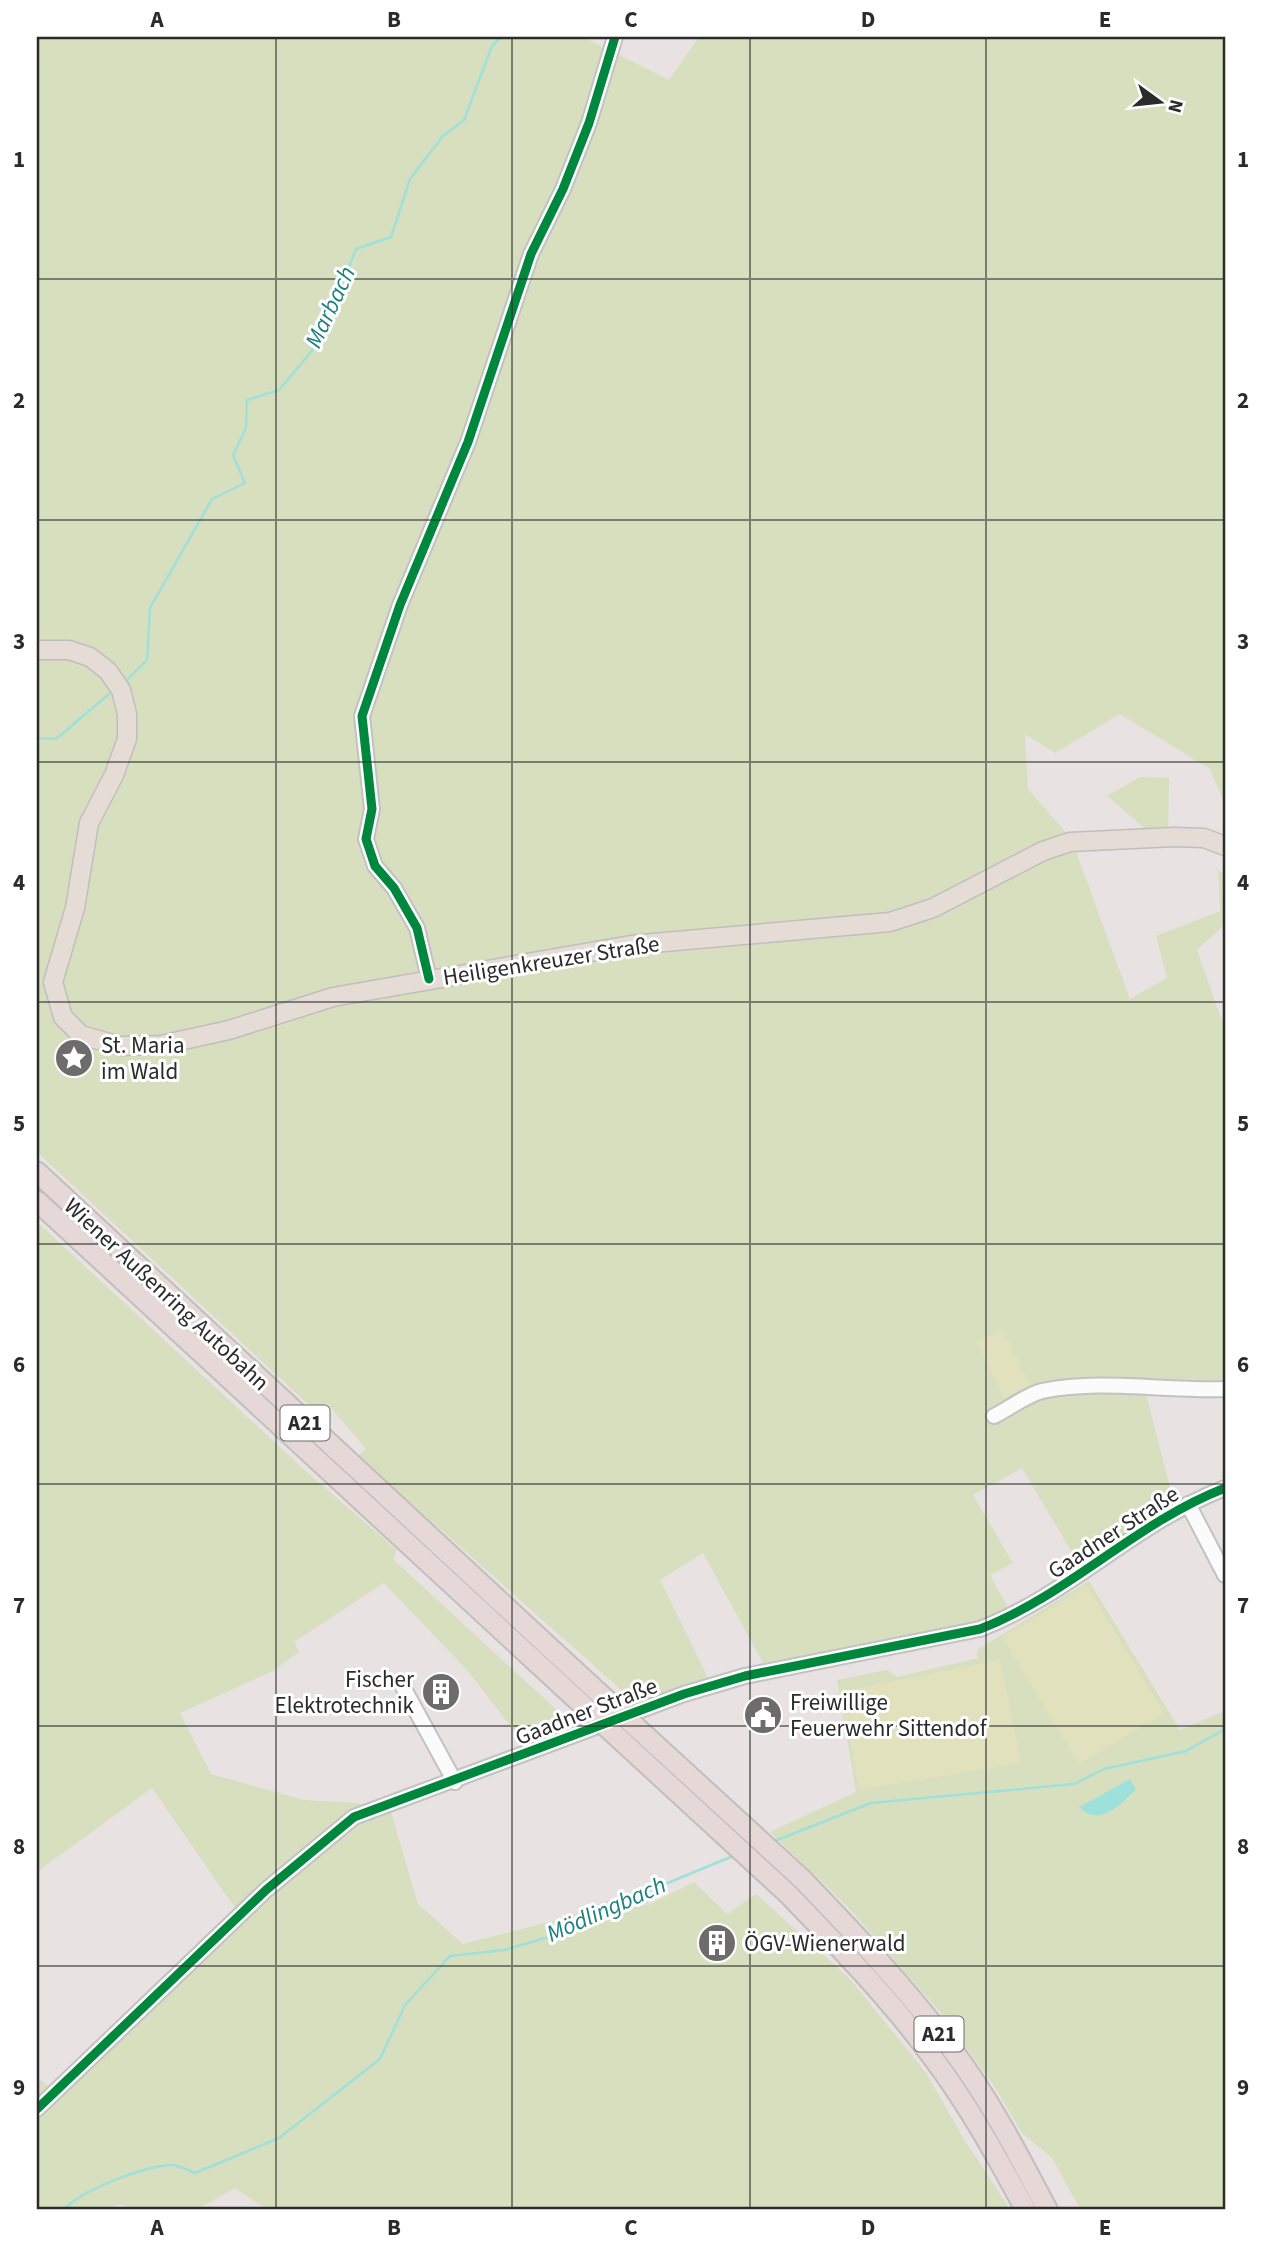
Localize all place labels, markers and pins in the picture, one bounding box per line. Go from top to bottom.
place label: St. Maria im Wald [101,1029,185,1088]
place icon: St. Maria im Wald [53,1037,95,1079]
place label: Fischer Elektrotechnik [275,1663,415,1722]
building icon: Fischer Elektrotechnik [420,1671,462,1713]
place label: Freiwillige Feuerwehr Sittendof [790,1686,988,1745]
public building icon: Freiwillige Feuerwehr Sittendof [742,1694,784,1736]
building icon: ÖGV-Wienerwald [696,1922,738,1964]
place label: ÖGV-Wienerwald [744,1927,906,1960]

